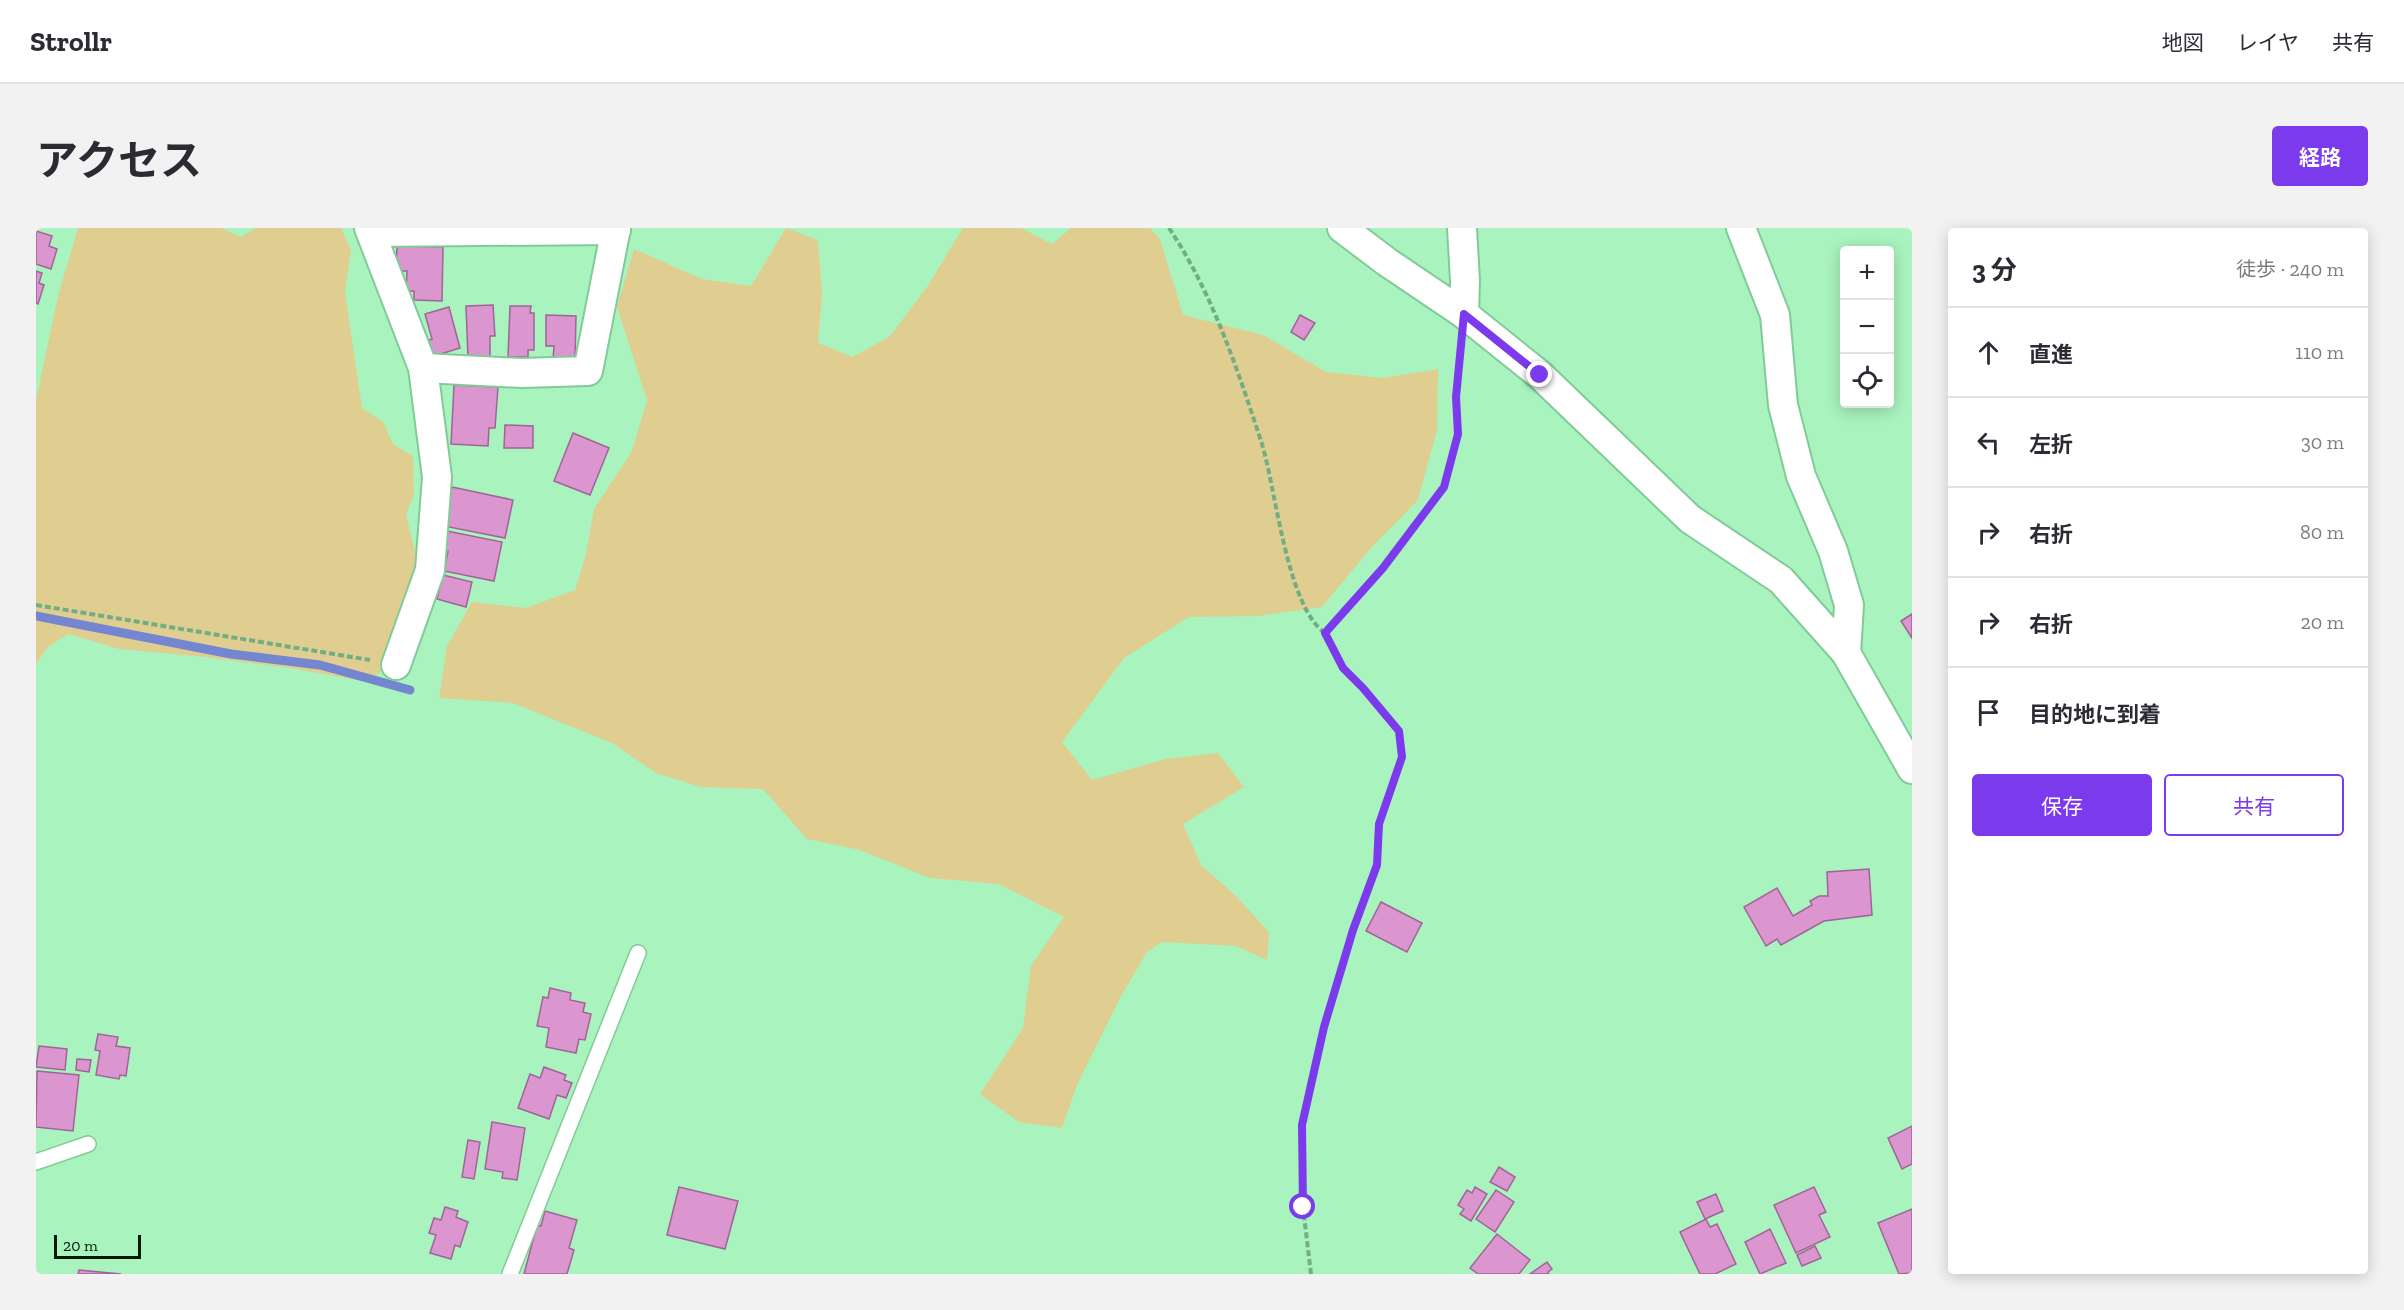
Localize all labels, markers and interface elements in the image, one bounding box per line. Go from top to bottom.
text: Strollr [30,25,112,58]
text: 地図 [2162,30,2204,55]
text: レイヤ [2237,30,2299,55]
text: 共有 [2332,30,2374,55]
button: 経路 [2272,126,2368,186]
text: アクセス [36,135,202,186]
map controls [1840,246,1894,408]
button: + [1840,246,1894,300]
text: 3 分 [1972,254,2017,286]
text: 徒歩 · 240 m [2236,257,2344,281]
button: − [1840,300,1894,354]
icon: ahead [1972,336,2005,369]
text: 110 m [2295,340,2344,364]
text: 直進 [2029,341,2073,368]
button: locate [1840,354,1894,408]
route end [1526,361,1552,387]
icon: left [1972,426,2005,459]
text: 30 m [2301,430,2344,454]
text: 左折 [2029,431,2073,458]
icon: right [1972,516,2005,549]
text: 80 m [2300,520,2344,544]
text: 右折 [2029,521,2073,548]
icon: right [1972,606,2005,639]
text: 20 m [2300,610,2344,634]
text: 右折 [2029,611,2073,638]
icon: arrive [1972,696,2005,729]
text: 目的地に到着 [2029,701,2161,728]
button: 保存 [1972,774,2152,836]
button: 共有 [2164,774,2344,836]
route start [1289,1193,1315,1219]
scale bar [54,1232,141,1260]
text: 20 m [63,1236,98,1255]

